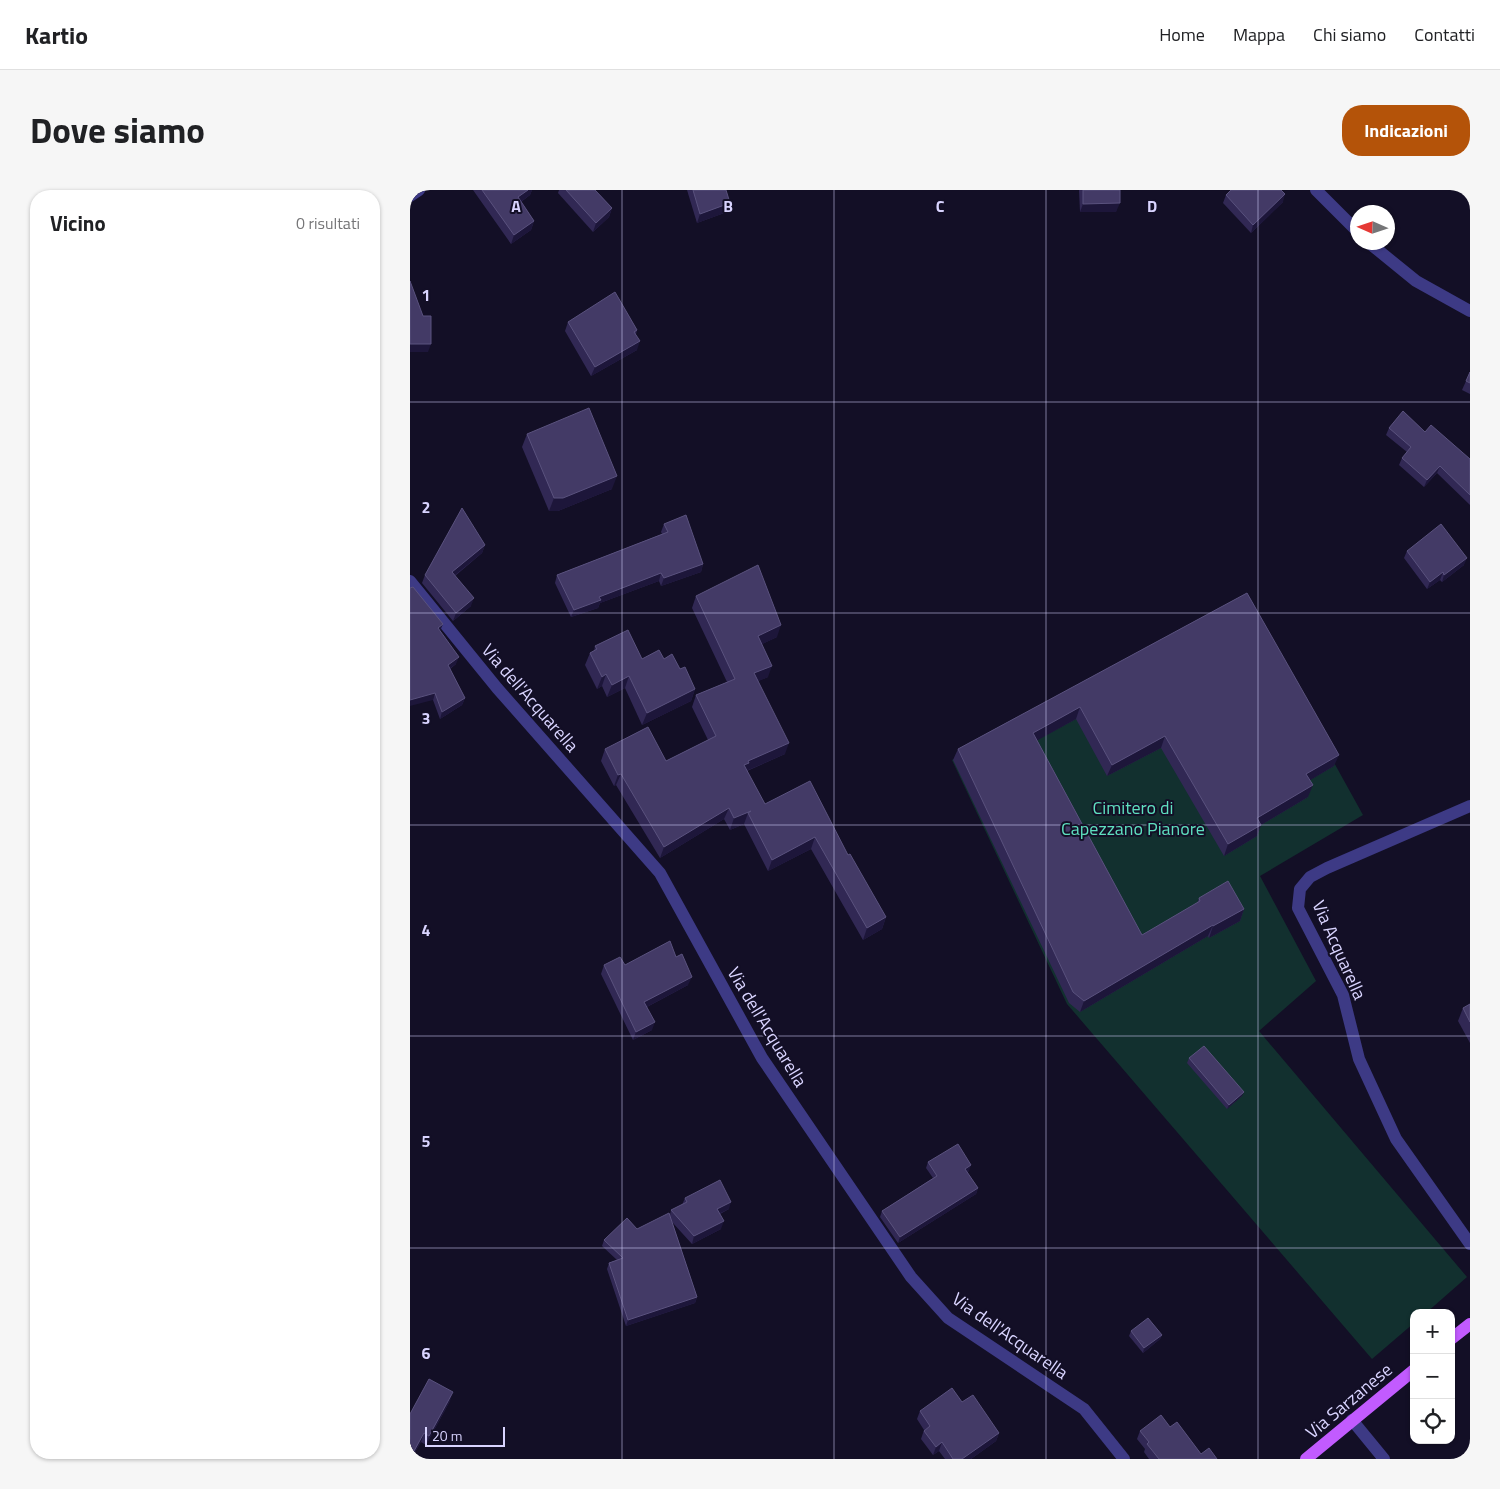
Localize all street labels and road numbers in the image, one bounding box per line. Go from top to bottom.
street label: Via dell'Acquarella [476,637,585,758]
street label: Via Acquarella [1306,896,1373,1004]
street label: Via dell'Acquarella [721,961,814,1092]
street label: Via dell'Acquarella [947,1285,1074,1386]
street label: Via Sarzanese [1299,1356,1398,1445]

